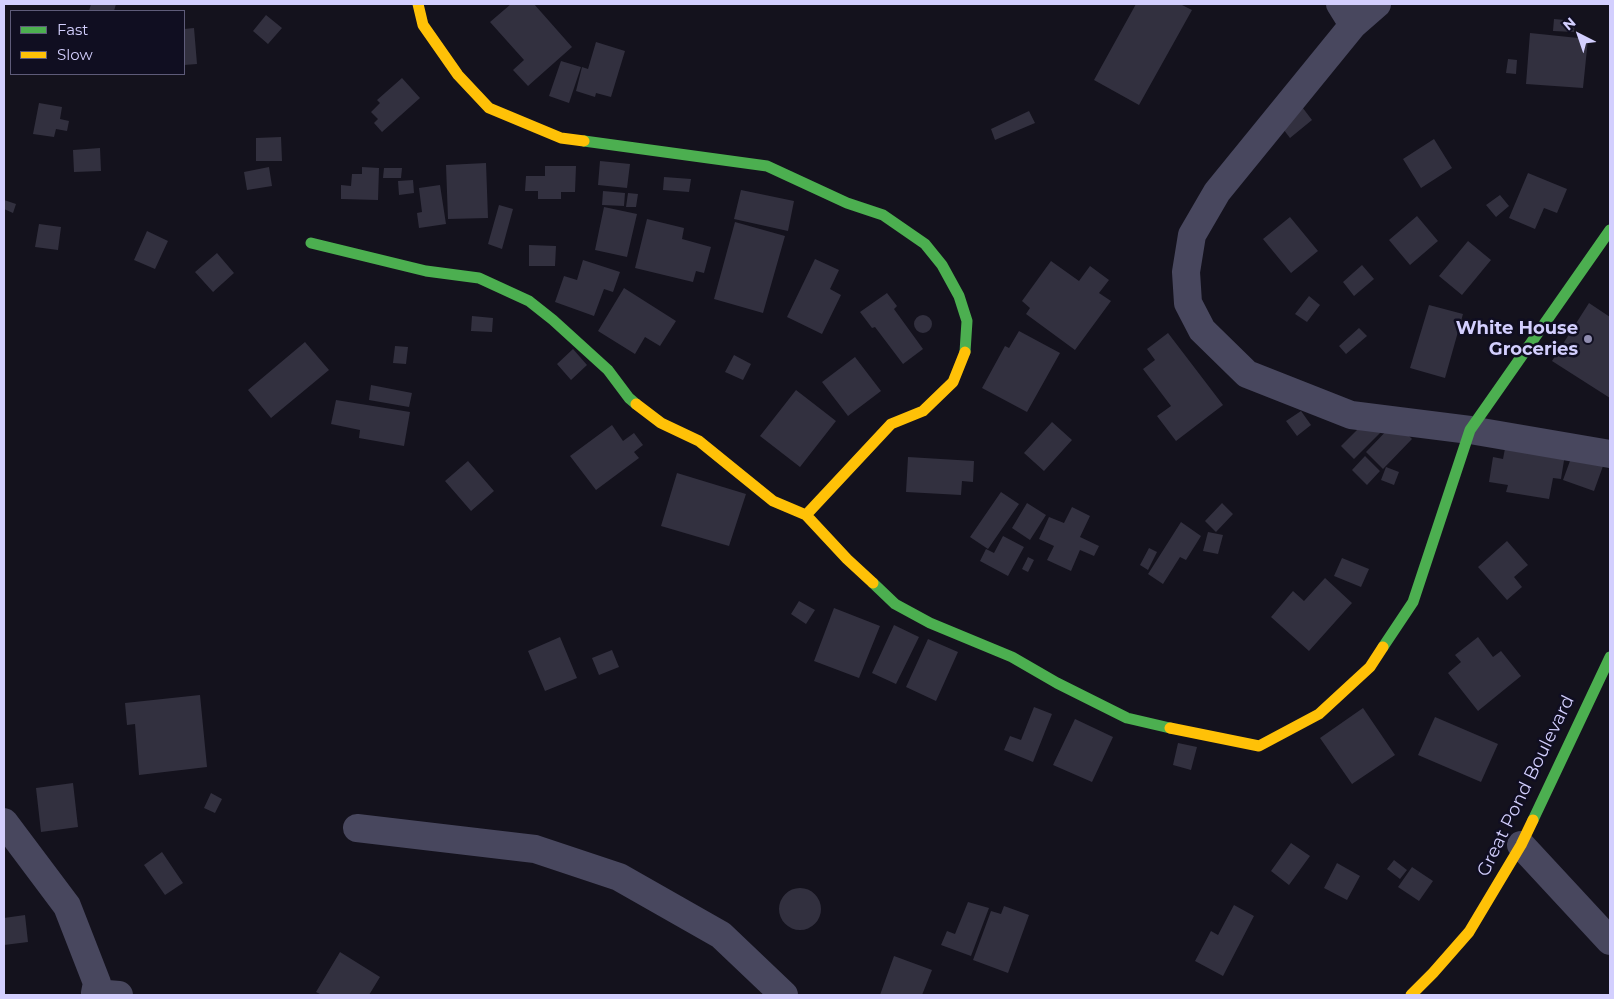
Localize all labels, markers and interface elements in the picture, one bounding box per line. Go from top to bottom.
legend [10,10,185,75]
north arrow [1554,10,1604,60]
text: N [1559,13,1579,34]
text: Fast [57,20,88,39]
text: Slow [57,45,93,64]
place label: White House Groceries [1456,318,1578,360]
marker: White House Groceries [1582,333,1594,345]
street label: Great Pond Boulevard [1473,692,1579,880]

